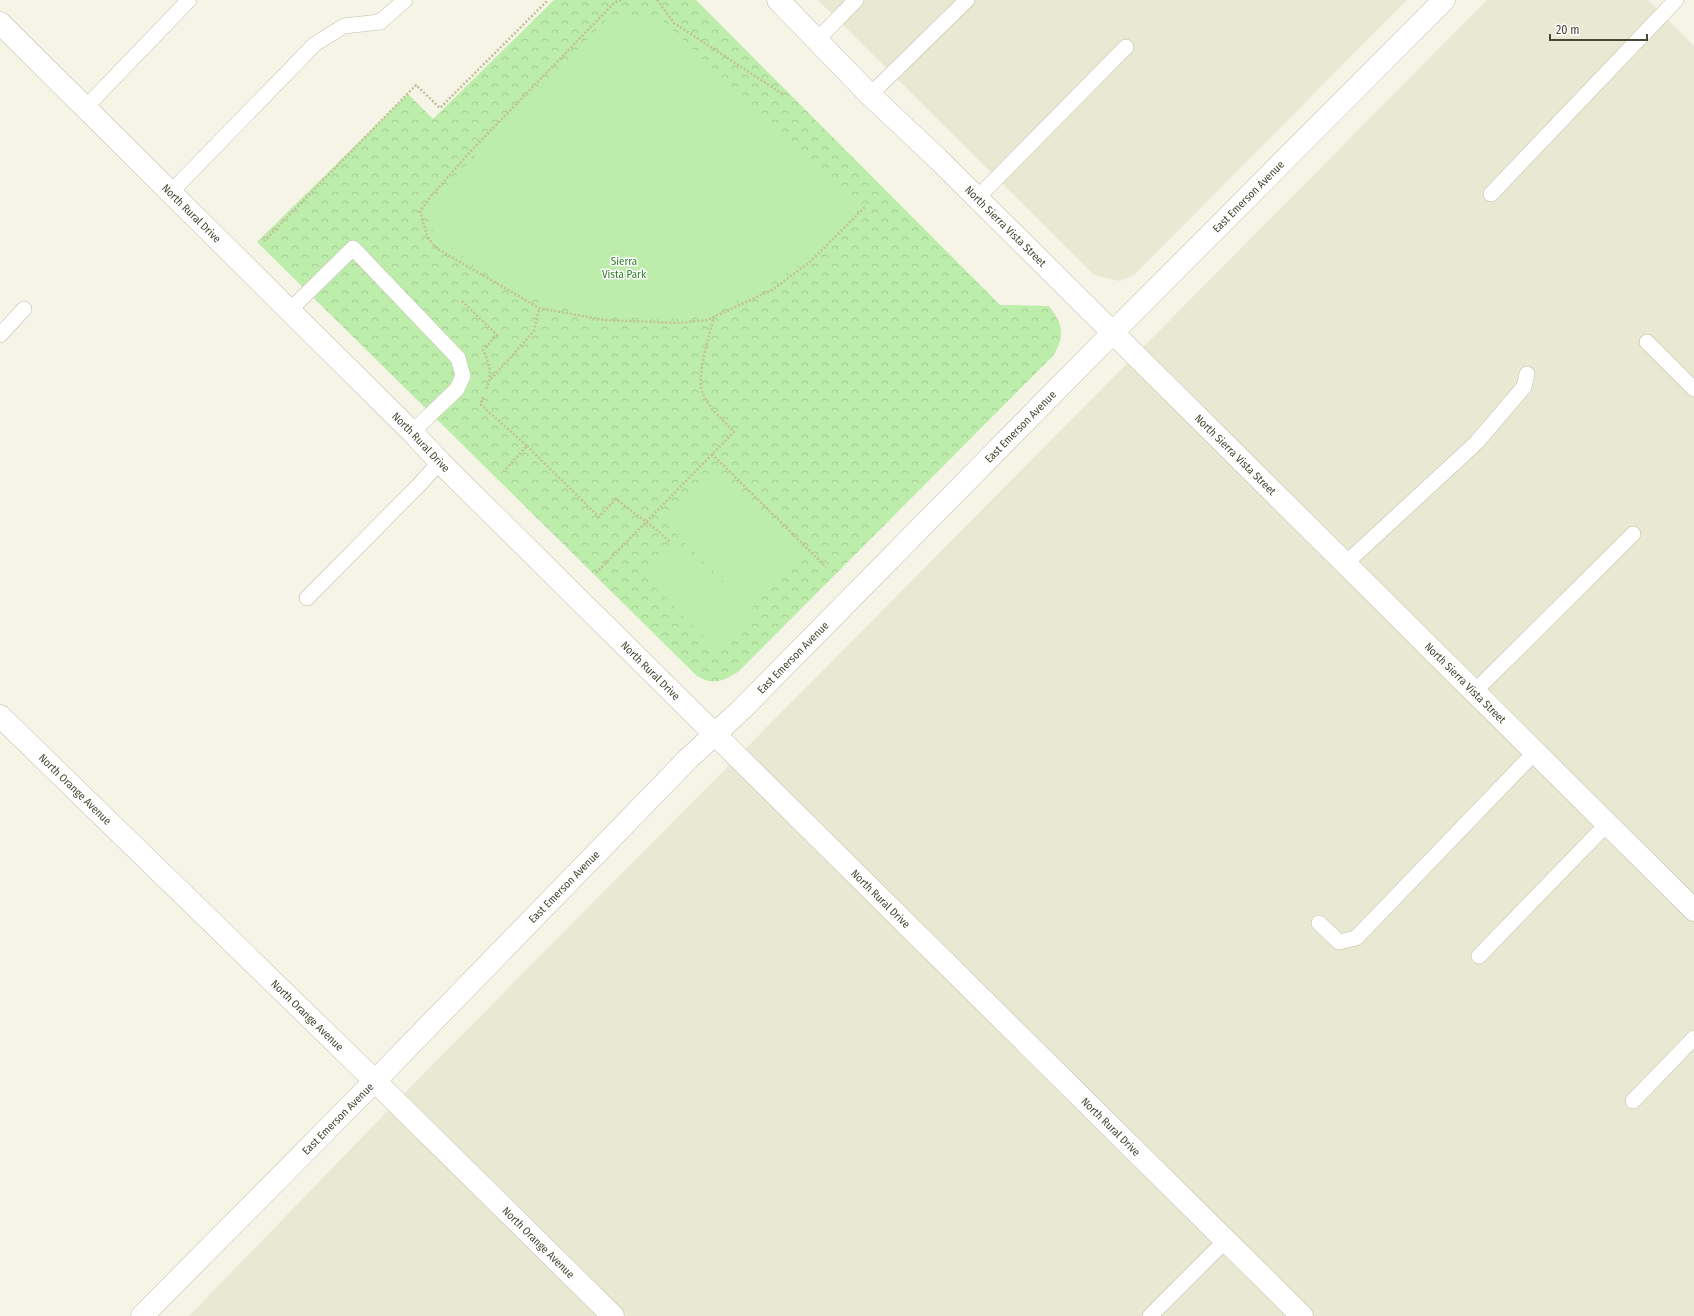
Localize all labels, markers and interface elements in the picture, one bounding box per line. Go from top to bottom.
scale bar [1550,16,1647,42]
text: 20 m [1556,23,1580,37]
street label: East Emerson Avenue [1210,158,1287,235]
street label: North Rural Drive [159,181,224,245]
street label: North Sierra Vista Street [962,183,1049,270]
park label: Sierra Vista Park [602,255,647,281]
street label: East Emerson Avenue [982,388,1059,465]
street label: North Rural Drive [389,409,453,475]
street label: North Sierra Vista Street [1192,412,1279,498]
street label: East Emerson Avenue [755,619,831,696]
street label: North Rural Drive [618,639,683,703]
street label: North Sierra Vista Street [1422,640,1509,726]
street label: North Orange Avenue [36,751,114,827]
street label: East Emerson Avenue [526,848,602,926]
street label: North Rural Drive [849,867,913,931]
street label: North Orange Avenue [268,977,346,1053]
street label: East Emerson Avenue [299,1080,376,1157]
street label: North Rural Drive [1079,1095,1143,1159]
street label: North Orange Avenue [500,1204,577,1281]

